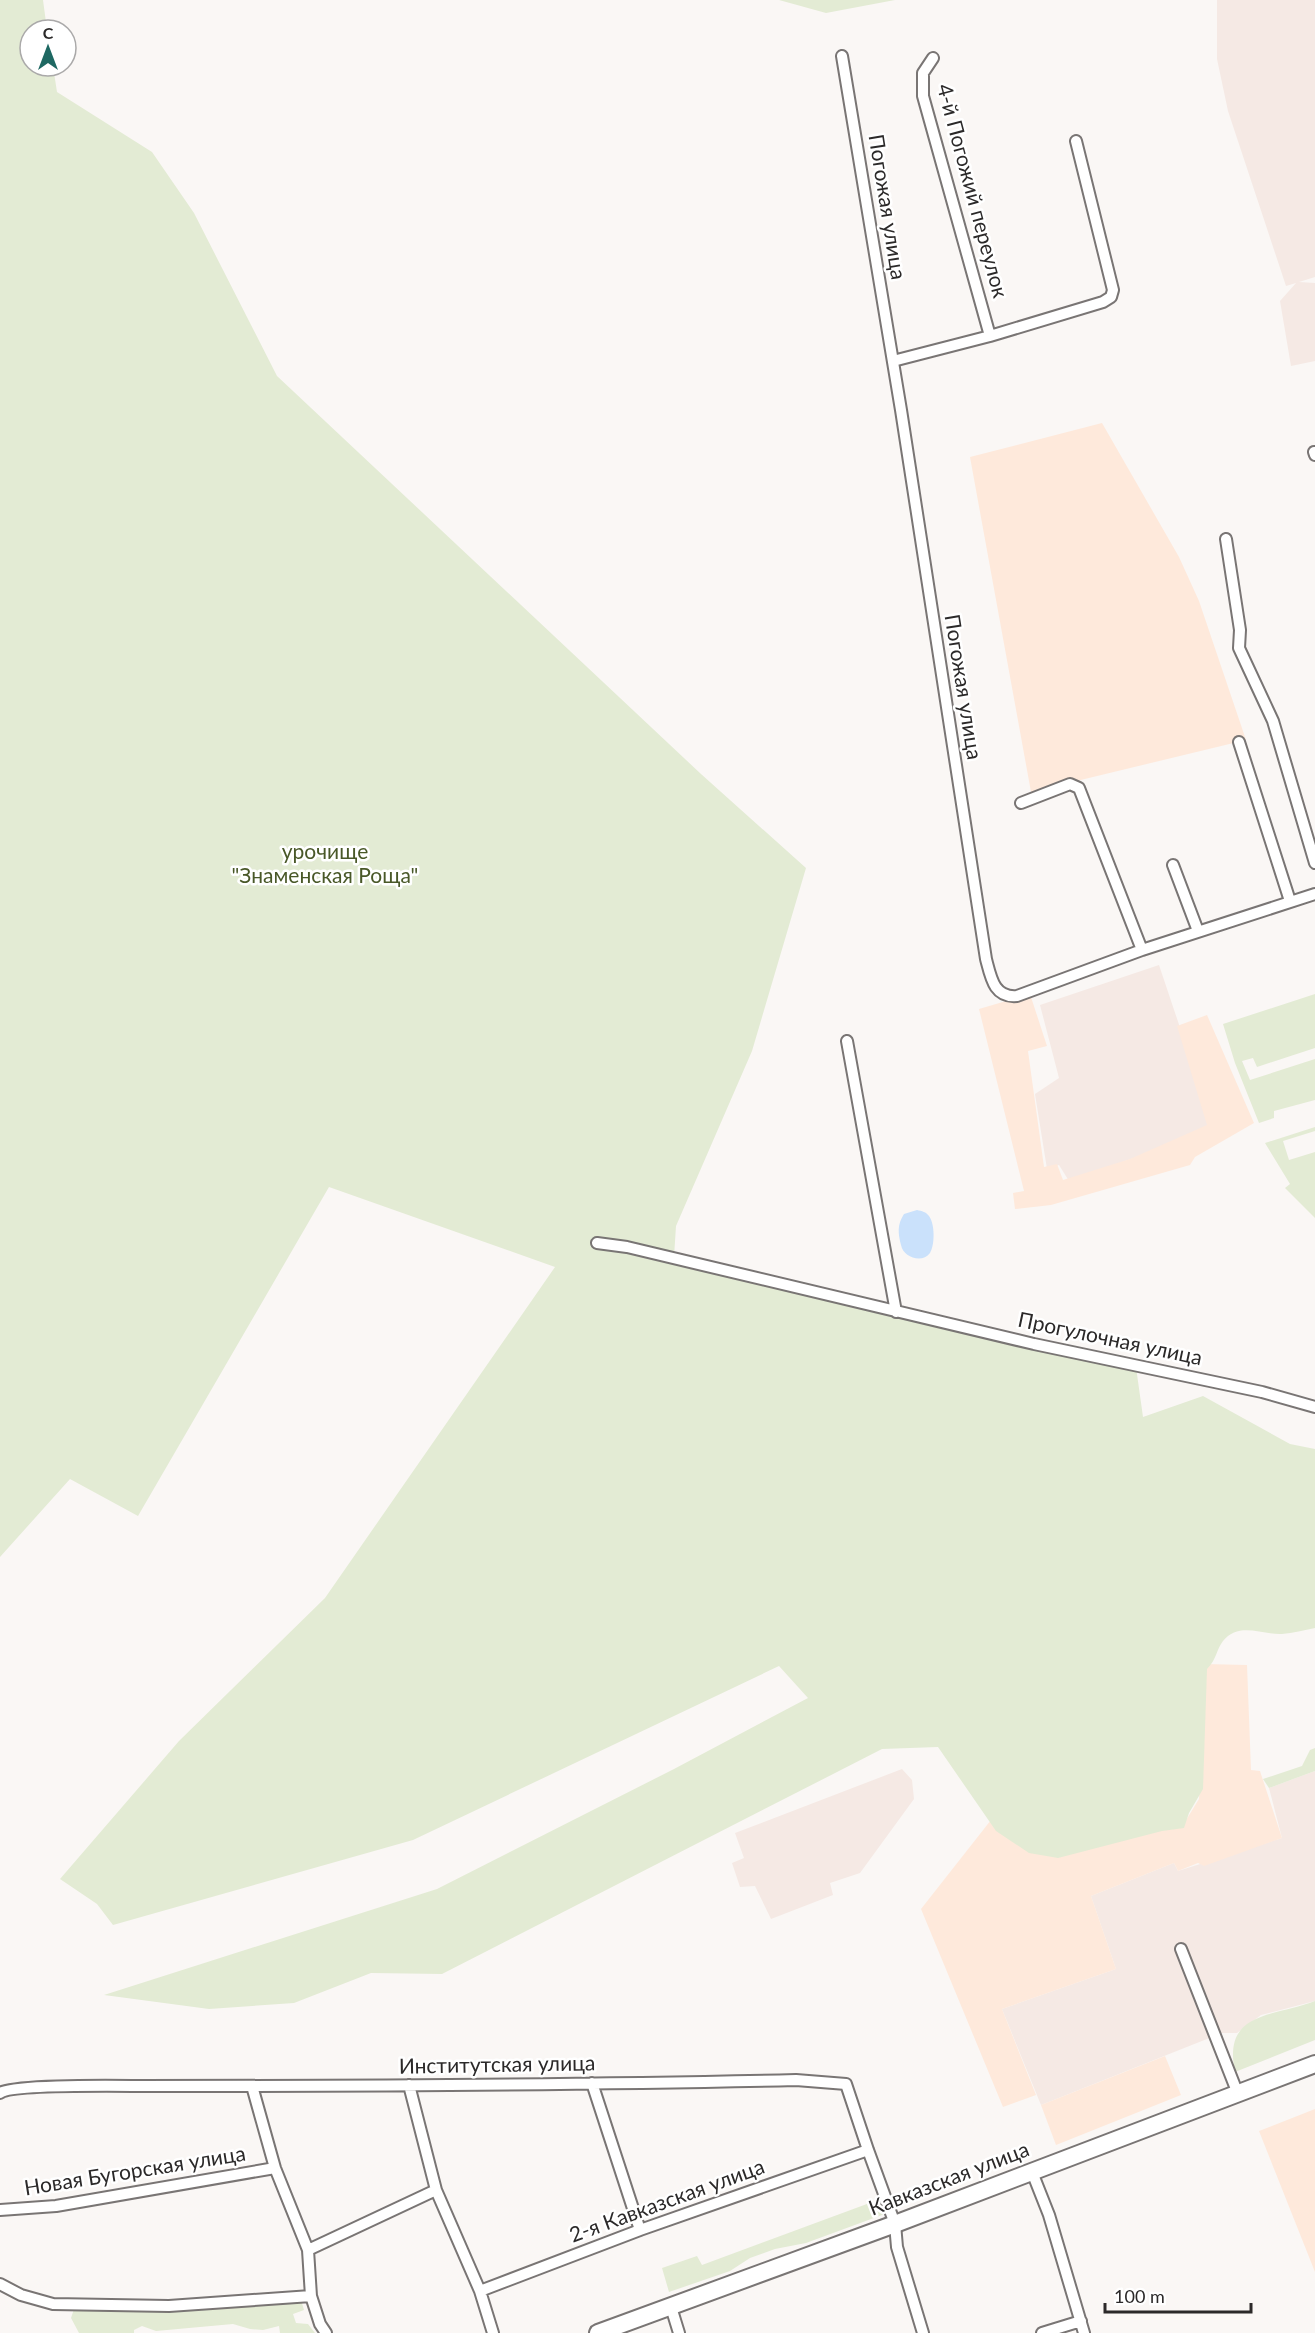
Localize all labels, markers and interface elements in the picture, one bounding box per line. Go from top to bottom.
north arrow [18,18,78,78]
text: С [43,23,54,42]
street label: 4-й Погожий переулок [933,81,1014,301]
street label: Погожая улица [865,132,912,281]
street label: Погожая улица [941,612,988,761]
park label: урочище "Знаменская Роща" [232,838,418,887]
street label: Прогулочная улица [1016,1306,1205,1369]
street label: Институтская улица [399,2049,595,2078]
street label: Кавказская улица [865,2135,1032,2220]
street label: Новая Бугорская улица [22,2140,247,2199]
street label: 2-я Кавказская улица [566,2153,767,2247]
scale bar [1105,2276,1250,2314]
text: 100 m [1114,2285,1165,2307]

